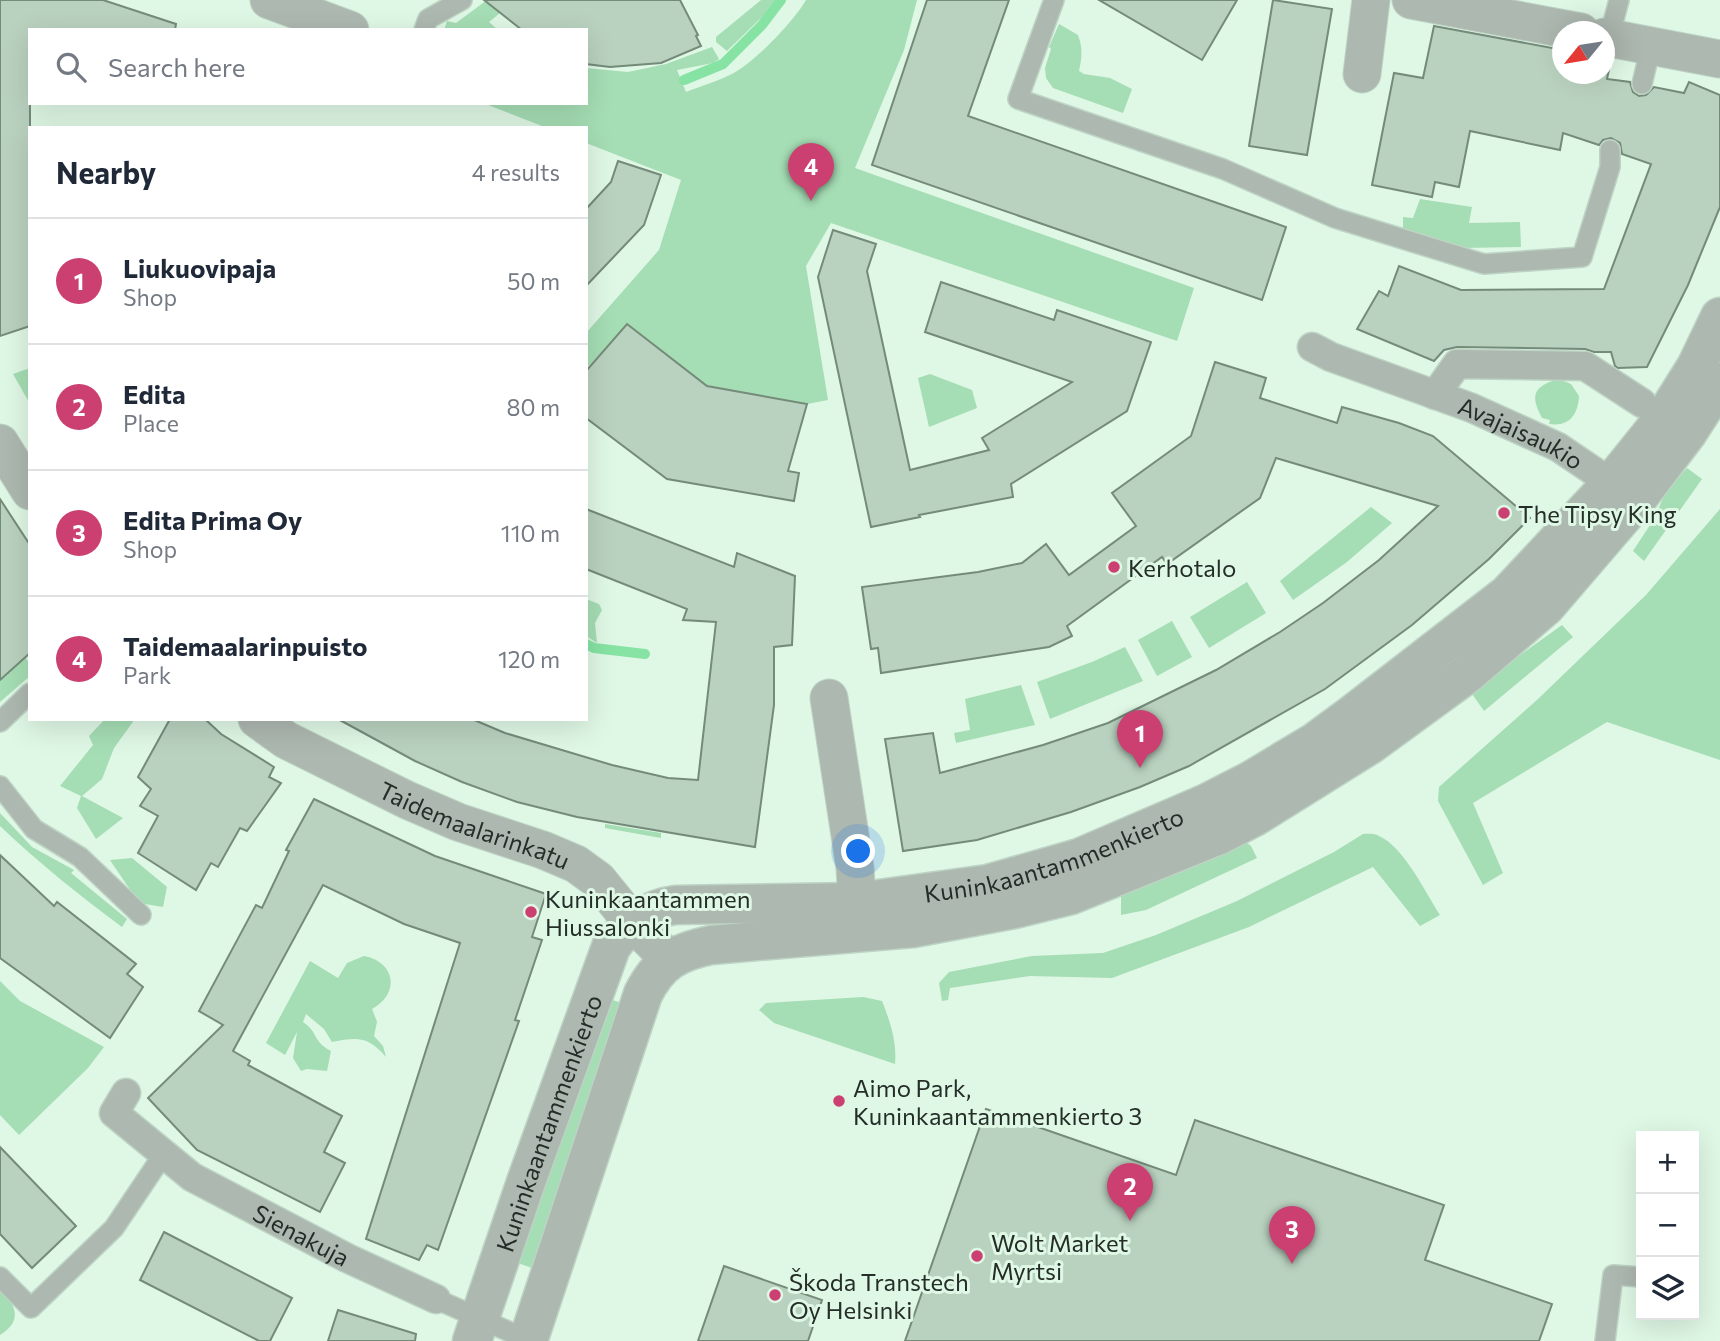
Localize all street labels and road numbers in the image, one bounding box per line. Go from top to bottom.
street label: Avajaisaukio [1455,390,1589,475]
street label: Taidemaalarinkatu [375,774,574,874]
street label: Kuninkaantammenkierto [922,800,1188,907]
street label: Kuninkaantammenkierto [489,990,607,1255]
street label: Sienakuja [249,1197,355,1271]

